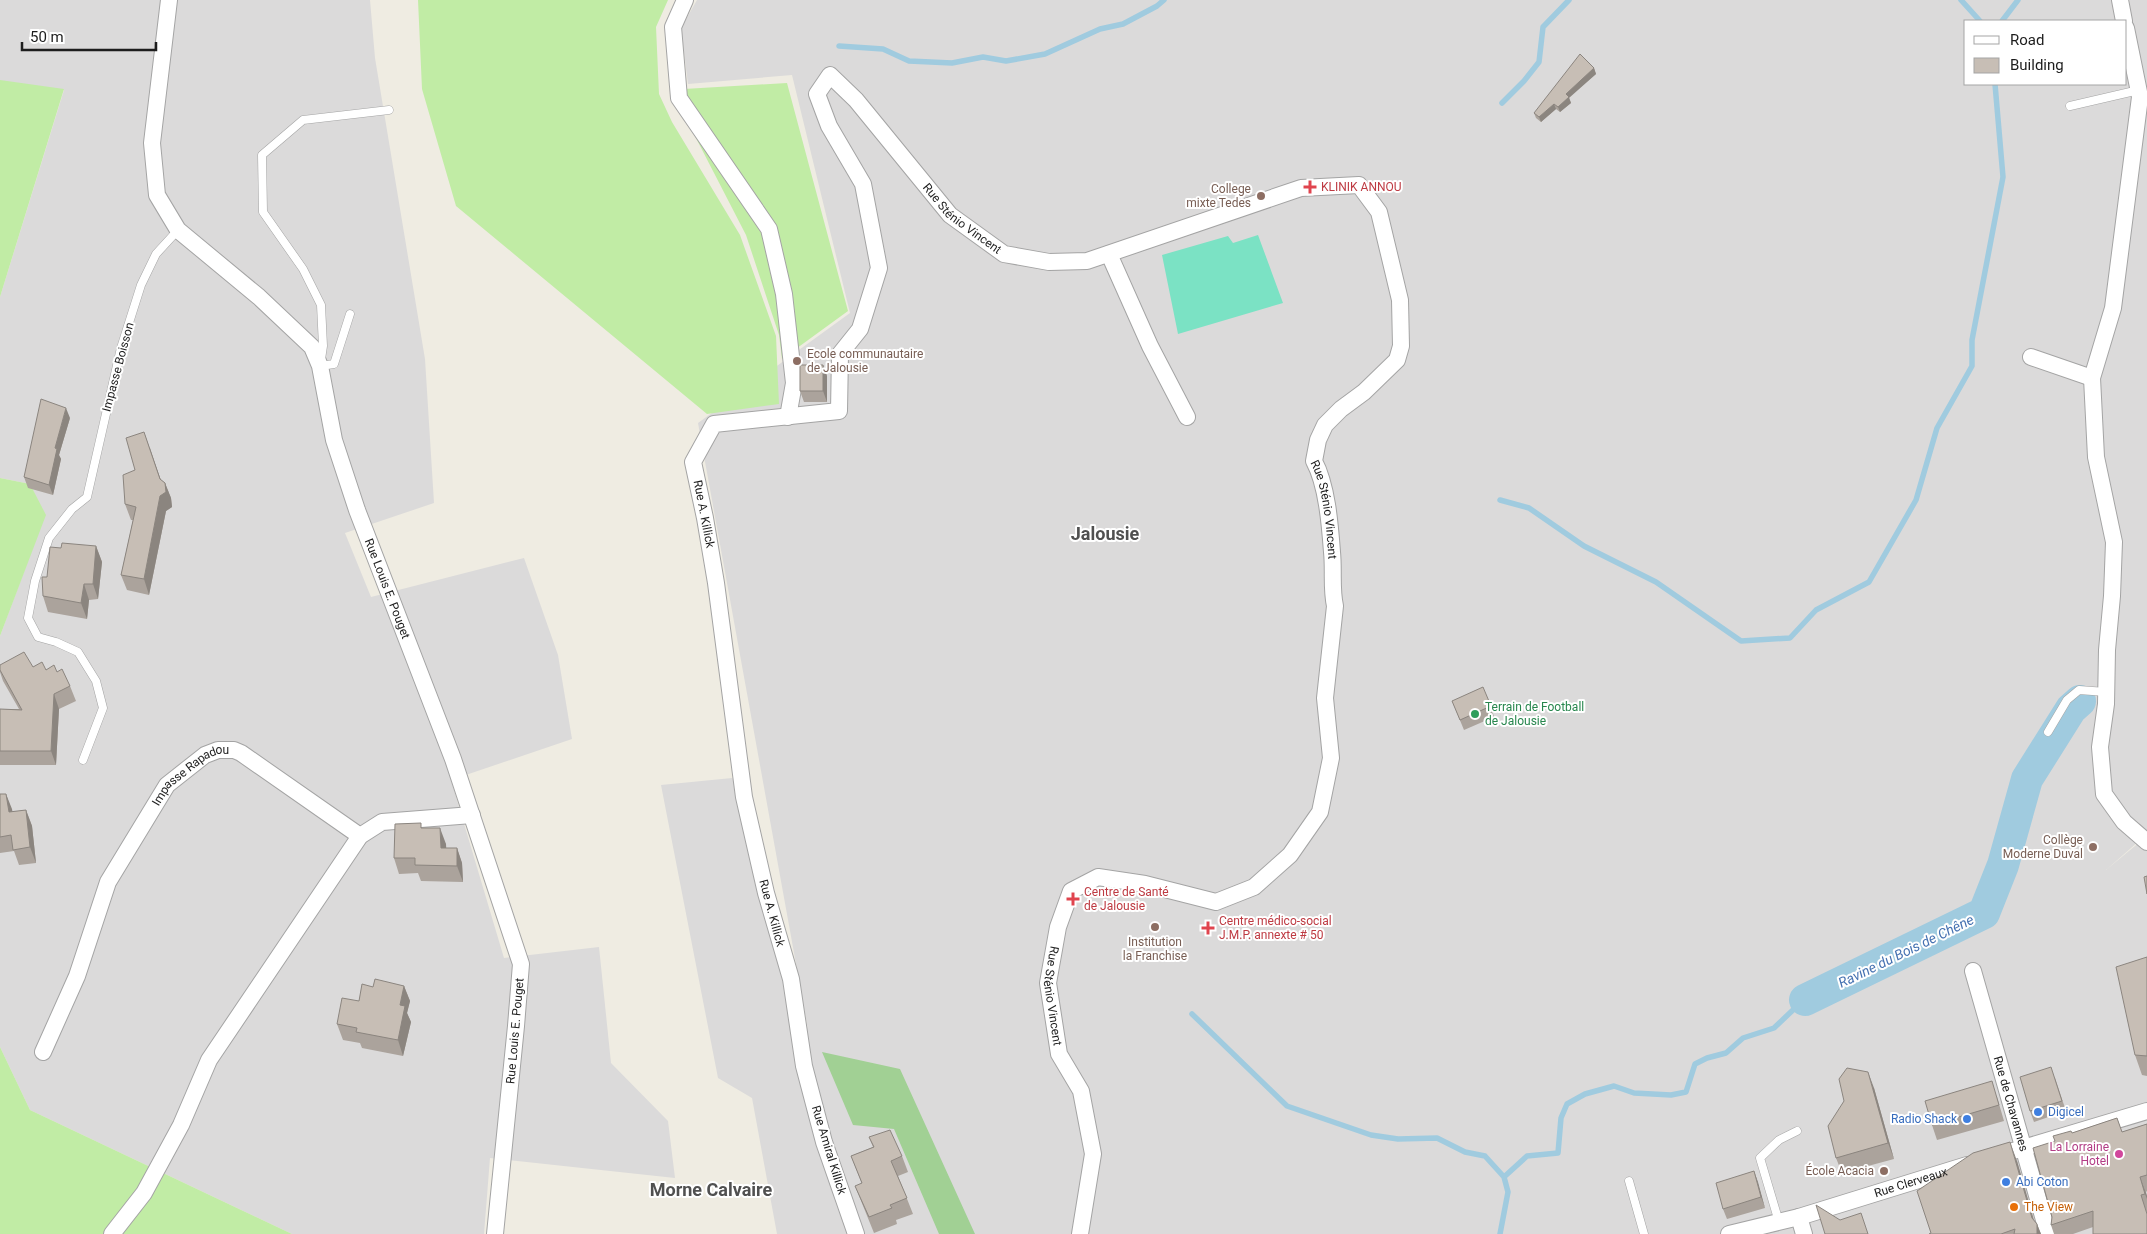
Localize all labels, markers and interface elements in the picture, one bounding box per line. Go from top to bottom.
scale bar [22,20,156,52]
legend [1964,20,2127,85]
text: 50 m [30,28,64,46]
text: Road [2010,31,2044,49]
text: Building [2010,56,2064,74]
street label: Rue Sténio Vincent [920,180,1004,257]
marker: KLINIK ANNOU [1303,180,1317,194]
place label: KLINIK ANNOU [1321,180,1402,194]
place label: College mixte Tedes [1186,182,1251,210]
marker: College mixte Tedes [1255,190,1267,202]
street label: Impasse Boisson [99,321,137,413]
place label: Ecole communautaire de Jalousie [807,347,923,375]
marker: Ecole communautaire de Jalousie [791,355,803,367]
street label: Rue Sténio Vincent [1308,458,1340,560]
street label: Rue A. Killick [691,479,718,550]
district label: Jalousie [1071,523,1139,544]
street label: Rue Louis E. Pouget [362,537,413,641]
place label: Terrain de Football de Jalousie [1485,700,1584,728]
marker: Terrain de Football de Jalousie [1469,708,1481,720]
street label: Impasse Rapadou [149,743,229,808]
place label: Collège Moderne Duval [2003,833,2083,861]
marker: Collège Moderne Duval [2087,841,2099,853]
street label: Rue A. Killick [756,878,788,949]
place label: Centre de Santé de Jalousie [1084,885,1169,913]
marker: Centre de Santé de Jalousie [1066,892,1080,906]
water label: Ravine du Bois de Chêne [1836,911,1976,991]
place label: Centre médico-social J.M.P. annexte # 50 [1219,914,1332,942]
marker: Institution la Franchise [1149,921,1161,933]
marker: Centre médico-social J.M.P. annexte # 50 [1201,921,1215,935]
place label: Institution la Franchise [1123,935,1187,963]
street label: Rue Sténio Vincent [1041,945,1065,1047]
street label: Rue Louis E. Pouget [503,977,527,1085]
street label: Rue de Chavannes [1991,1054,2031,1153]
street label: Rue Amiral Killick [809,1104,849,1197]
place label: Digicel [2048,1105,2084,1119]
marker: Digicel [2032,1106,2044,1118]
place label: Radio Shack [1891,1112,1958,1126]
marker: Radio Shack [1961,1113,1973,1125]
place label: La Lorraine Hotel [2049,1140,2109,1168]
marker: La Lorraine Hotel [2113,1148,2125,1160]
place label: École Acacia [1806,1163,1874,1178]
street label: Rue Clerveaux [1872,1164,1949,1200]
marker: École Acacia [1878,1165,1890,1177]
place label: Abi Coton [2016,1175,2068,1189]
marker: Abi Coton [2000,1176,2012,1188]
district label: Morne Calvaire [650,1179,773,1200]
place label: The View [2024,1200,2073,1214]
marker: The View [2008,1201,2020,1213]

